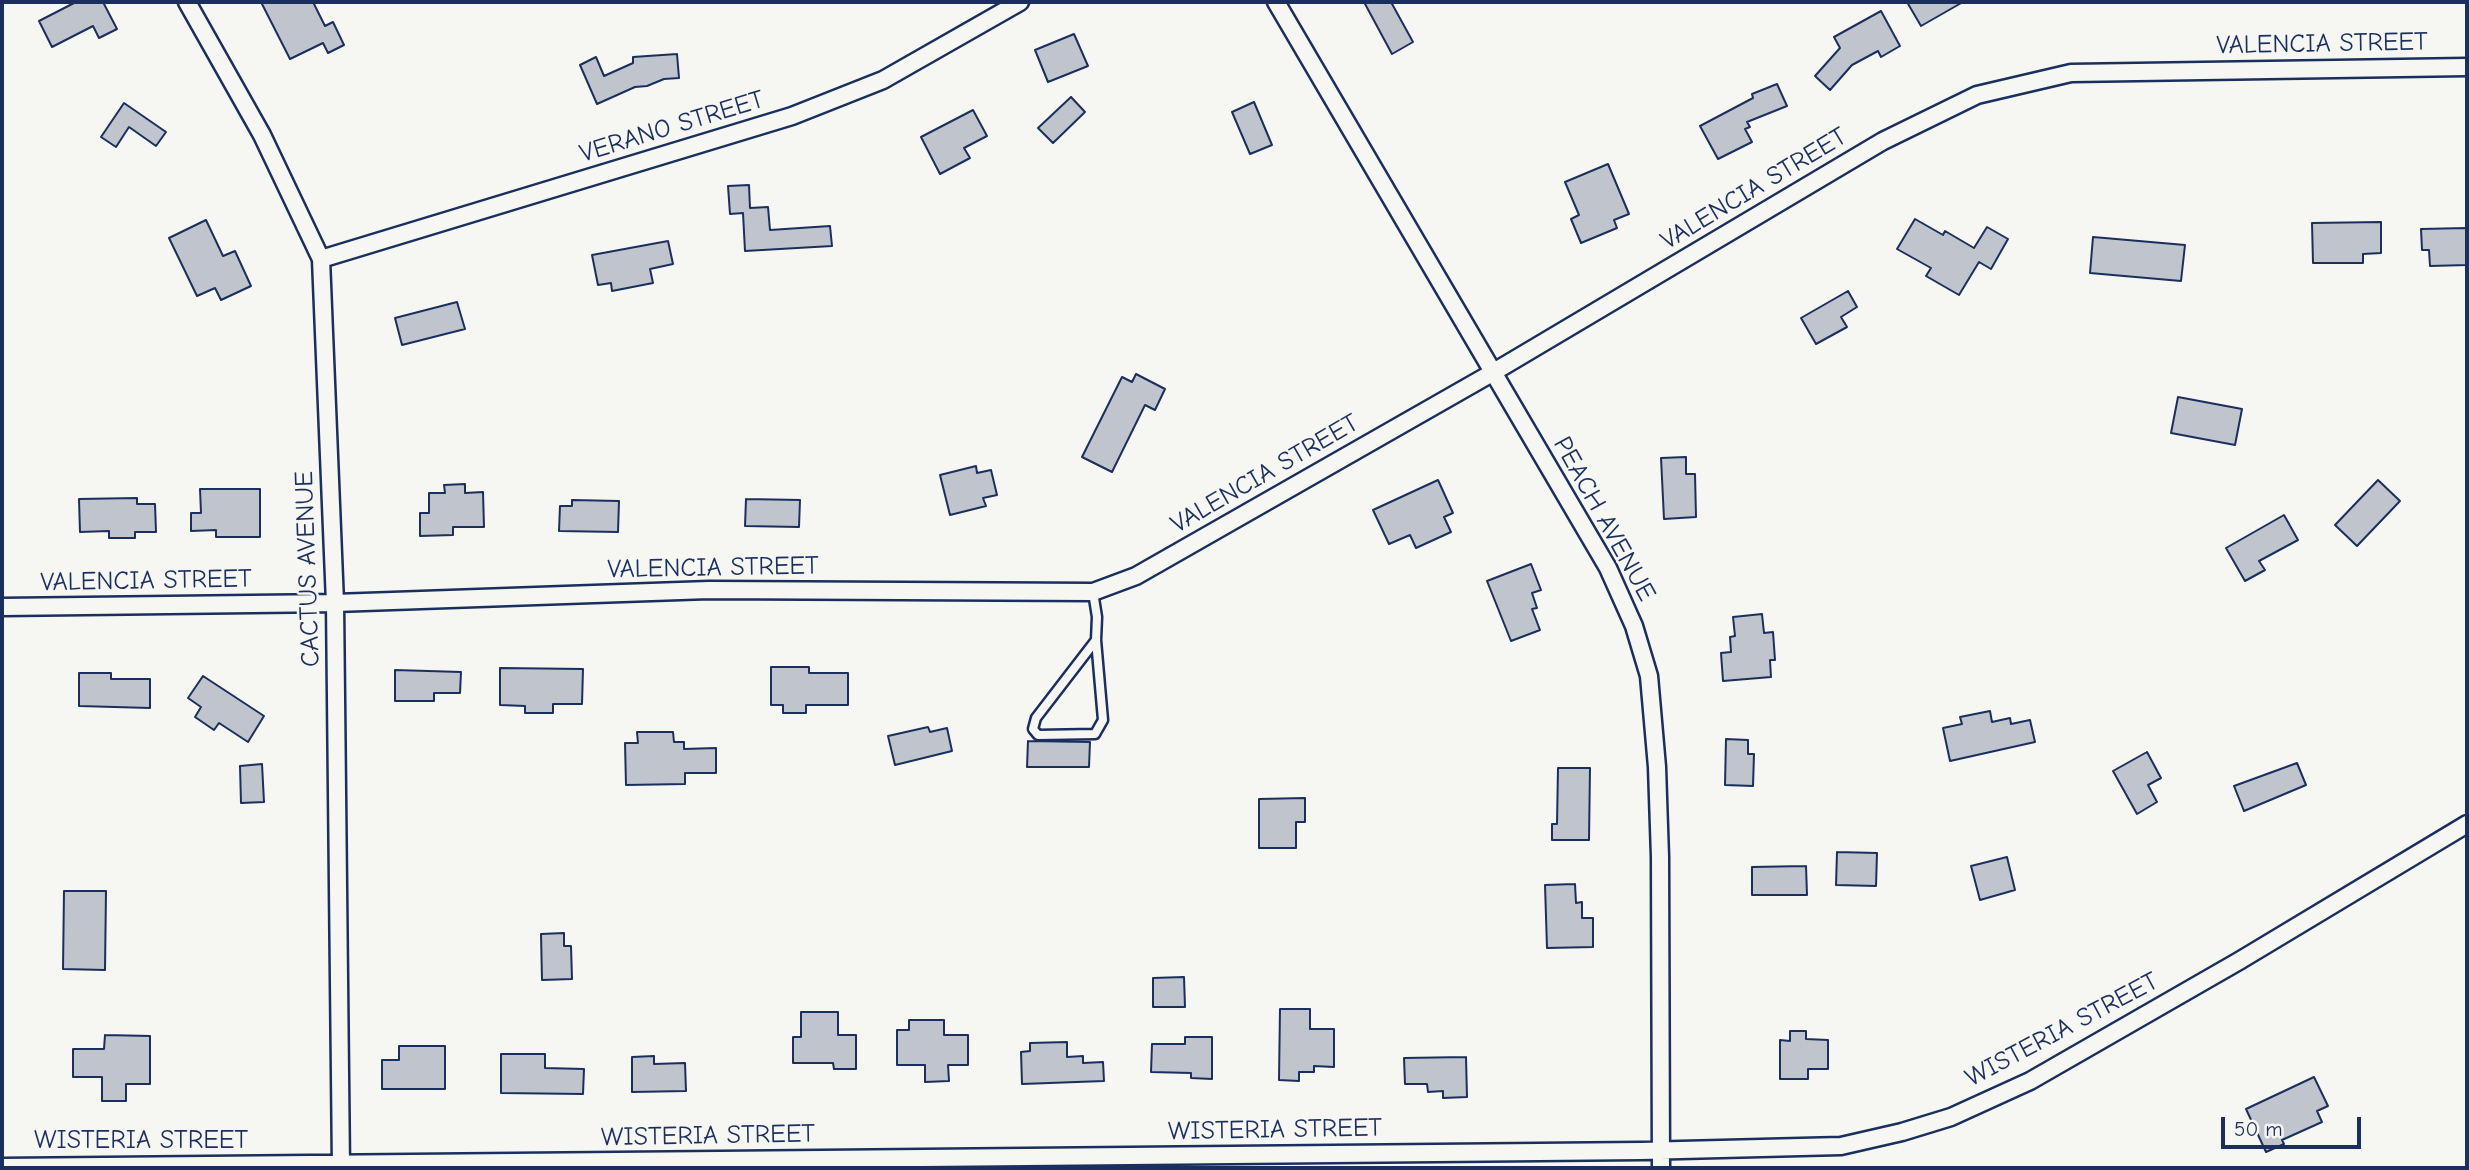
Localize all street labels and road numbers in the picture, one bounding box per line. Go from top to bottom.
street label: VALENCIA STREET [2216,27,2428,61]
street label: VERANO STREET [576,84,768,170]
street label: VALENCIA STREET [1655,121,1853,257]
street label: VALENCIA STREET [1166,408,1364,540]
street label: PEACH AVENUE [1546,431,1662,607]
street label: CACTUS AVENUE [289,471,327,667]
street label: VALENCIA STREET [607,551,819,585]
street label: VALENCIA STREET [40,564,252,598]
street label: WISTERIA STREET [1960,966,2164,1094]
street label: WISTERIA STREET [1168,1113,1382,1147]
street label: WISTERIA STREET [601,1119,815,1153]
street label: WISTERIA STREET [34,1125,248,1157]

